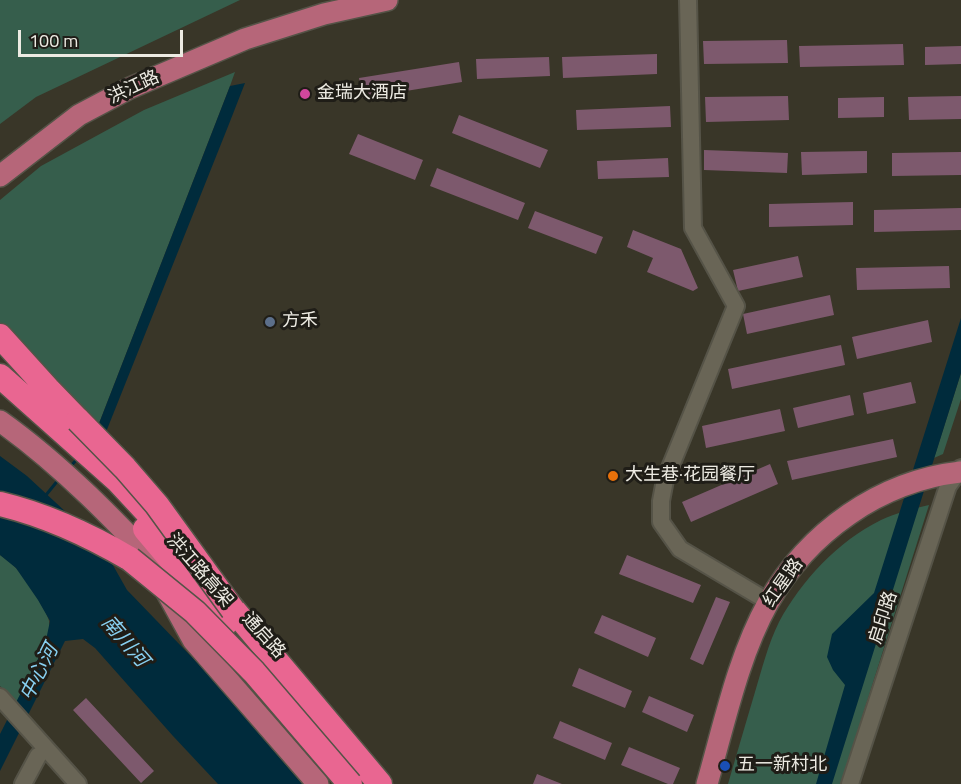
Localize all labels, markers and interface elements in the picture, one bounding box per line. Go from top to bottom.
scale bar [21,18,186,56]
text: 100 m [29,27,78,54]
street label: 洪江路 [105,67,163,109]
place label: 金瑞大酒店 [317,83,407,105]
marker: 金瑞大酒店 [298,87,312,101]
place label: 方禾 [282,311,318,333]
marker: 方禾 [263,315,277,329]
place label: 大生巷·花园餐厅 [625,465,755,487]
marker: 大生巷·花园餐厅 [606,469,620,483]
street label: 洪江路高架 [161,530,237,612]
street label: 红星路 [760,555,808,611]
street label: 启印路 [865,589,903,647]
street label: 通启路 [237,609,289,663]
water label: 南川河 [95,611,153,673]
water label: 中心河 [16,641,64,705]
place label: 五一新村北 [737,755,827,777]
marker: 五一新村北 [718,759,732,773]

